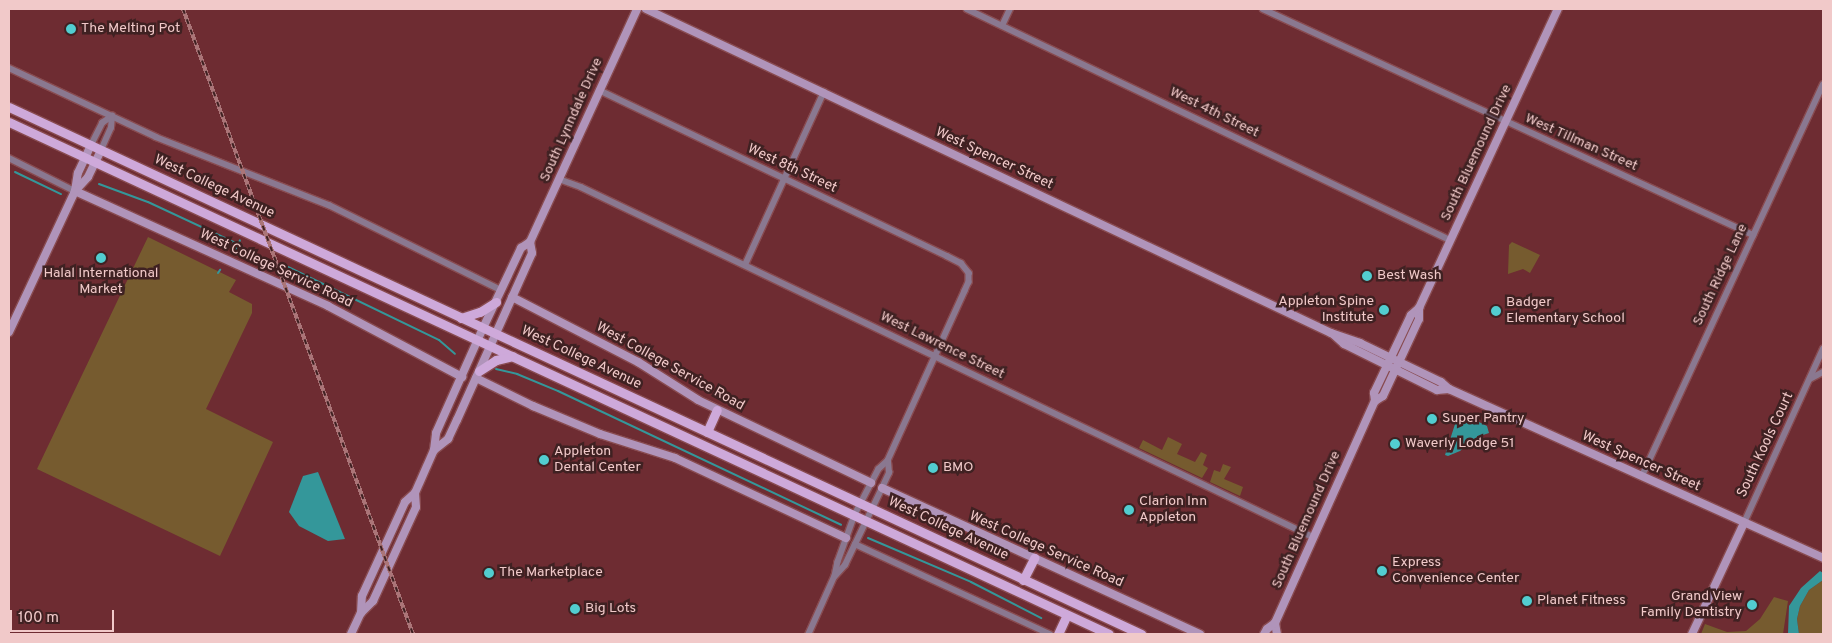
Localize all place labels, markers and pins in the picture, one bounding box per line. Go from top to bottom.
place label: The Melting Pot [81,21,180,37]
marker: The Melting Pot [65,23,77,35]
marker: Halal International Market [95,252,107,264]
place label: Halal International Market [44,266,158,298]
place label: Best Wash [1377,268,1442,284]
marker: Best Wash [1361,270,1373,282]
place label: Appleton Spine Institute [1278,294,1374,326]
place label: Badger Elementary School [1506,295,1625,328]
marker: Appleton Spine Institute [1378,304,1390,316]
marker: Badger Elementary School [1490,305,1502,317]
place label: Super Pantry [1442,411,1524,427]
marker: Super Pantry [1426,413,1438,425]
place label: Waverly Lodge 51 [1405,436,1515,452]
marker: Waverly Lodge 51 [1389,438,1401,450]
place label: Appleton Dental Center [554,444,641,477]
marker: Appleton Dental Center [538,454,550,466]
place label: BMO [943,460,974,476]
marker: BMO [927,462,939,474]
place label: Clarion Inn Appleton [1139,494,1207,526]
marker: Clarion Inn Appleton [1123,504,1135,516]
place label: Express Convenience Center [1392,555,1519,588]
place label: The Marketplace [499,565,603,581]
marker: Express Convenience Center [1376,565,1388,577]
marker: The Marketplace [483,567,495,579]
place label: Grand View Family Dentistry [1640,589,1742,622]
place label: Planet Fitness [1537,593,1626,609]
marker: Planet Fitness [1521,595,1533,607]
marker: Grand View Family Dentistry [1746,599,1758,611]
place label: Big Lots [585,601,636,617]
marker: Big Lots [569,603,581,615]

